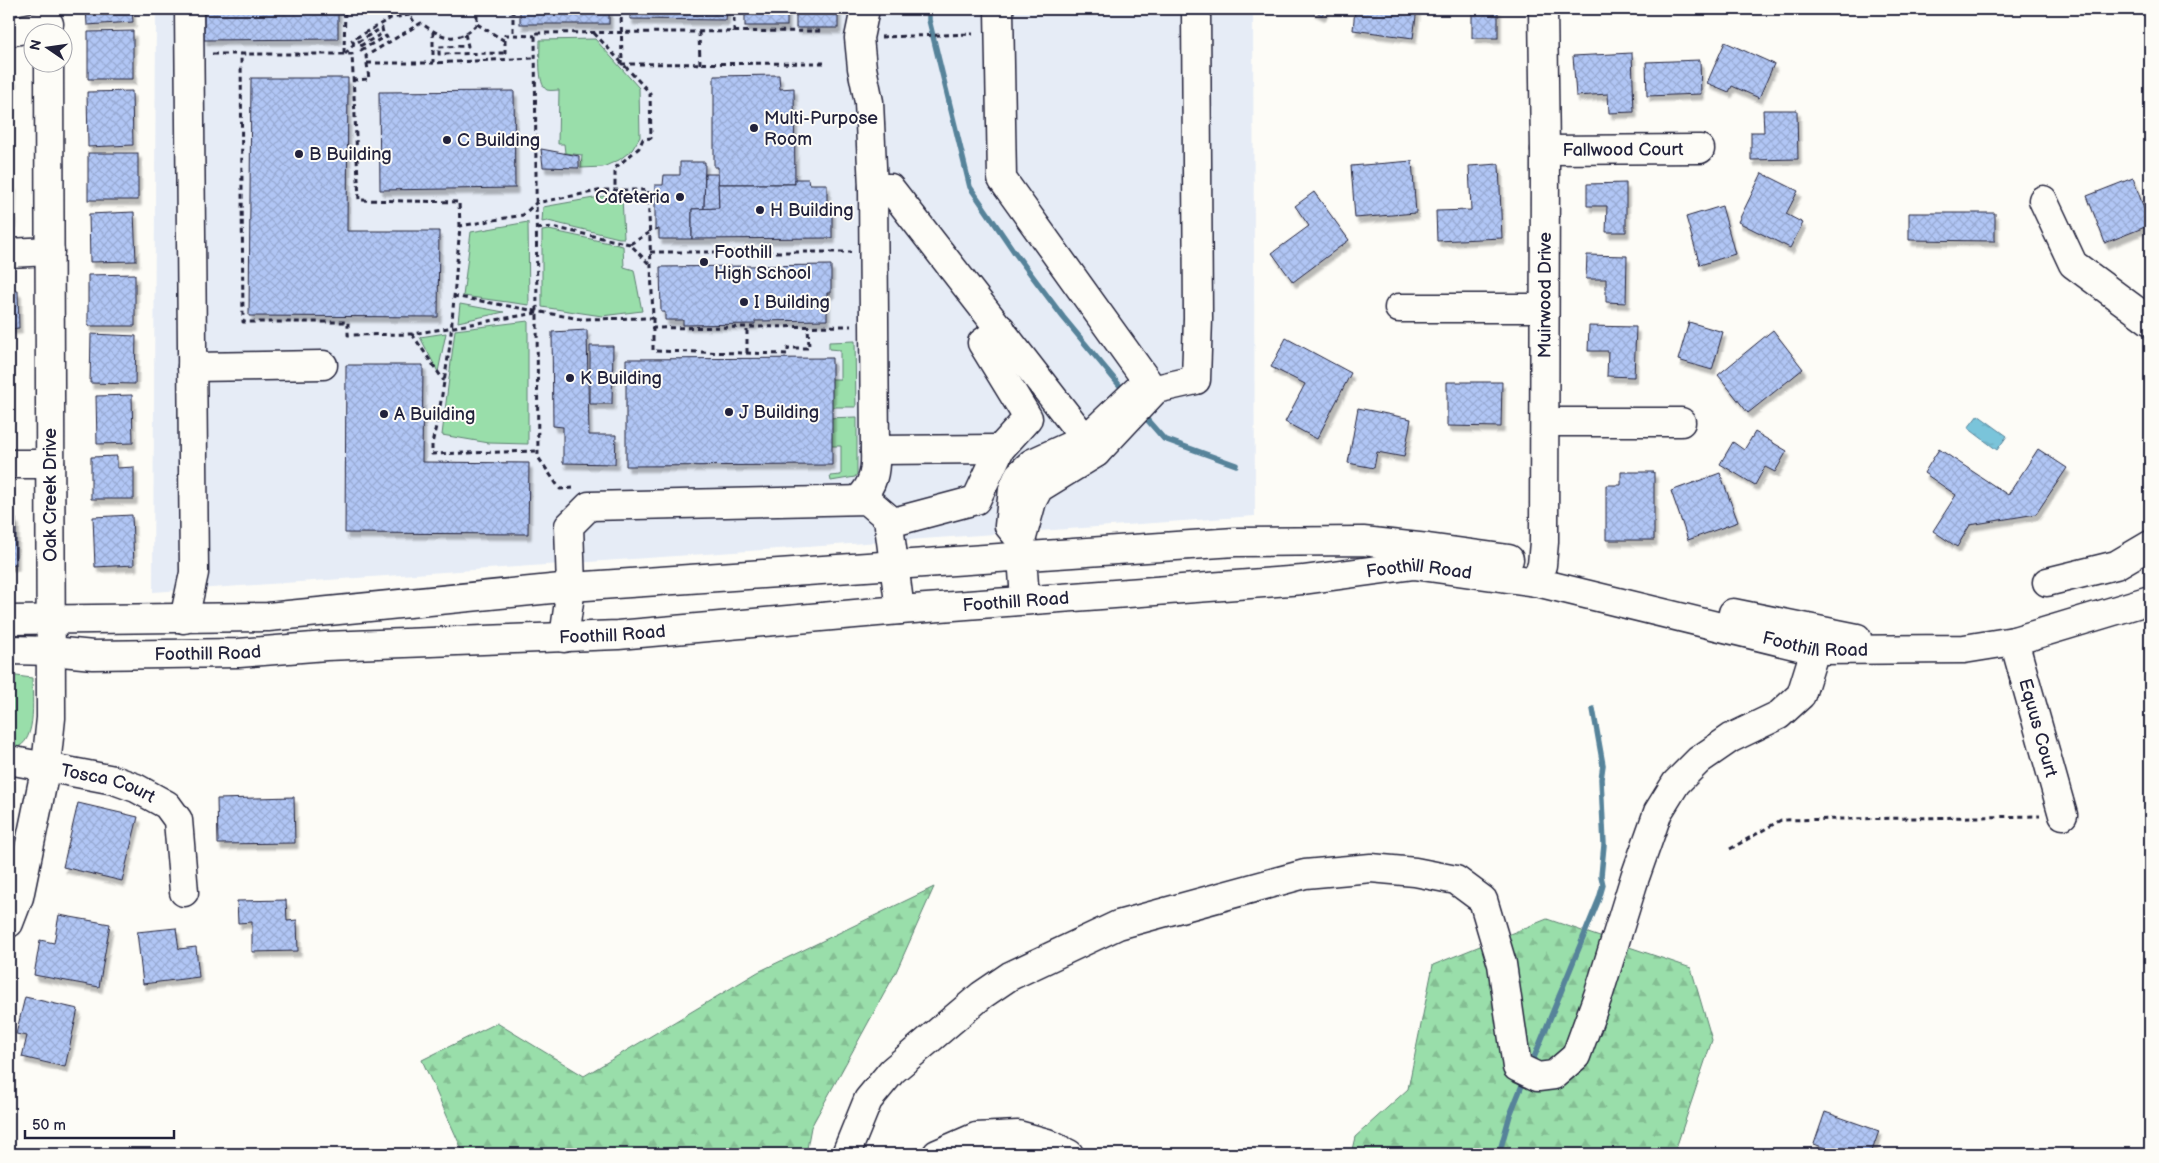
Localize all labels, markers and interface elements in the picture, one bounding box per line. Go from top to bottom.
north arrow [22,22,72,72]
text: N [26,38,45,52]
place label: Multi-Purpose Room [764,108,878,150]
marker: Multi-Purpose Room [748,122,760,134]
place label: C Building [457,130,540,151]
marker: C Building [441,134,453,146]
street label: Fallwood Court [1562,139,1684,160]
place label: B Building [309,144,392,165]
marker: B Building [293,148,305,160]
place label: Cafeteria [595,187,670,208]
marker: Cafeteria [674,191,686,203]
place label: H Building [770,200,854,221]
marker: H Building [754,204,766,216]
street label: Muirwood Drive [1534,232,1555,358]
place label: Foothill High School [714,242,811,284]
marker: Foothill High School [698,256,710,268]
place label: I Building [754,292,830,313]
marker: I Building [738,296,750,308]
place label: K Building [580,368,662,389]
marker: K Building [564,372,576,384]
place label: J Building [739,402,819,423]
place label: A Building [394,404,475,425]
marker: J Building [723,406,735,418]
marker: A Building [378,408,390,420]
street label: Oak Creek Drive [40,428,61,562]
street label: Foothill Road [1365,554,1473,583]
street label: Foothill Road [962,587,1070,616]
street label: Foothill Road [559,620,666,648]
street label: Foothill Road [1760,627,1868,660]
street label: Foothill Road [154,641,262,665]
street label: Equus Court [2015,676,2062,780]
street label: Tosca Court [59,760,160,807]
scale bar [25,1108,174,1140]
text: 50 m [32,1116,66,1135]

